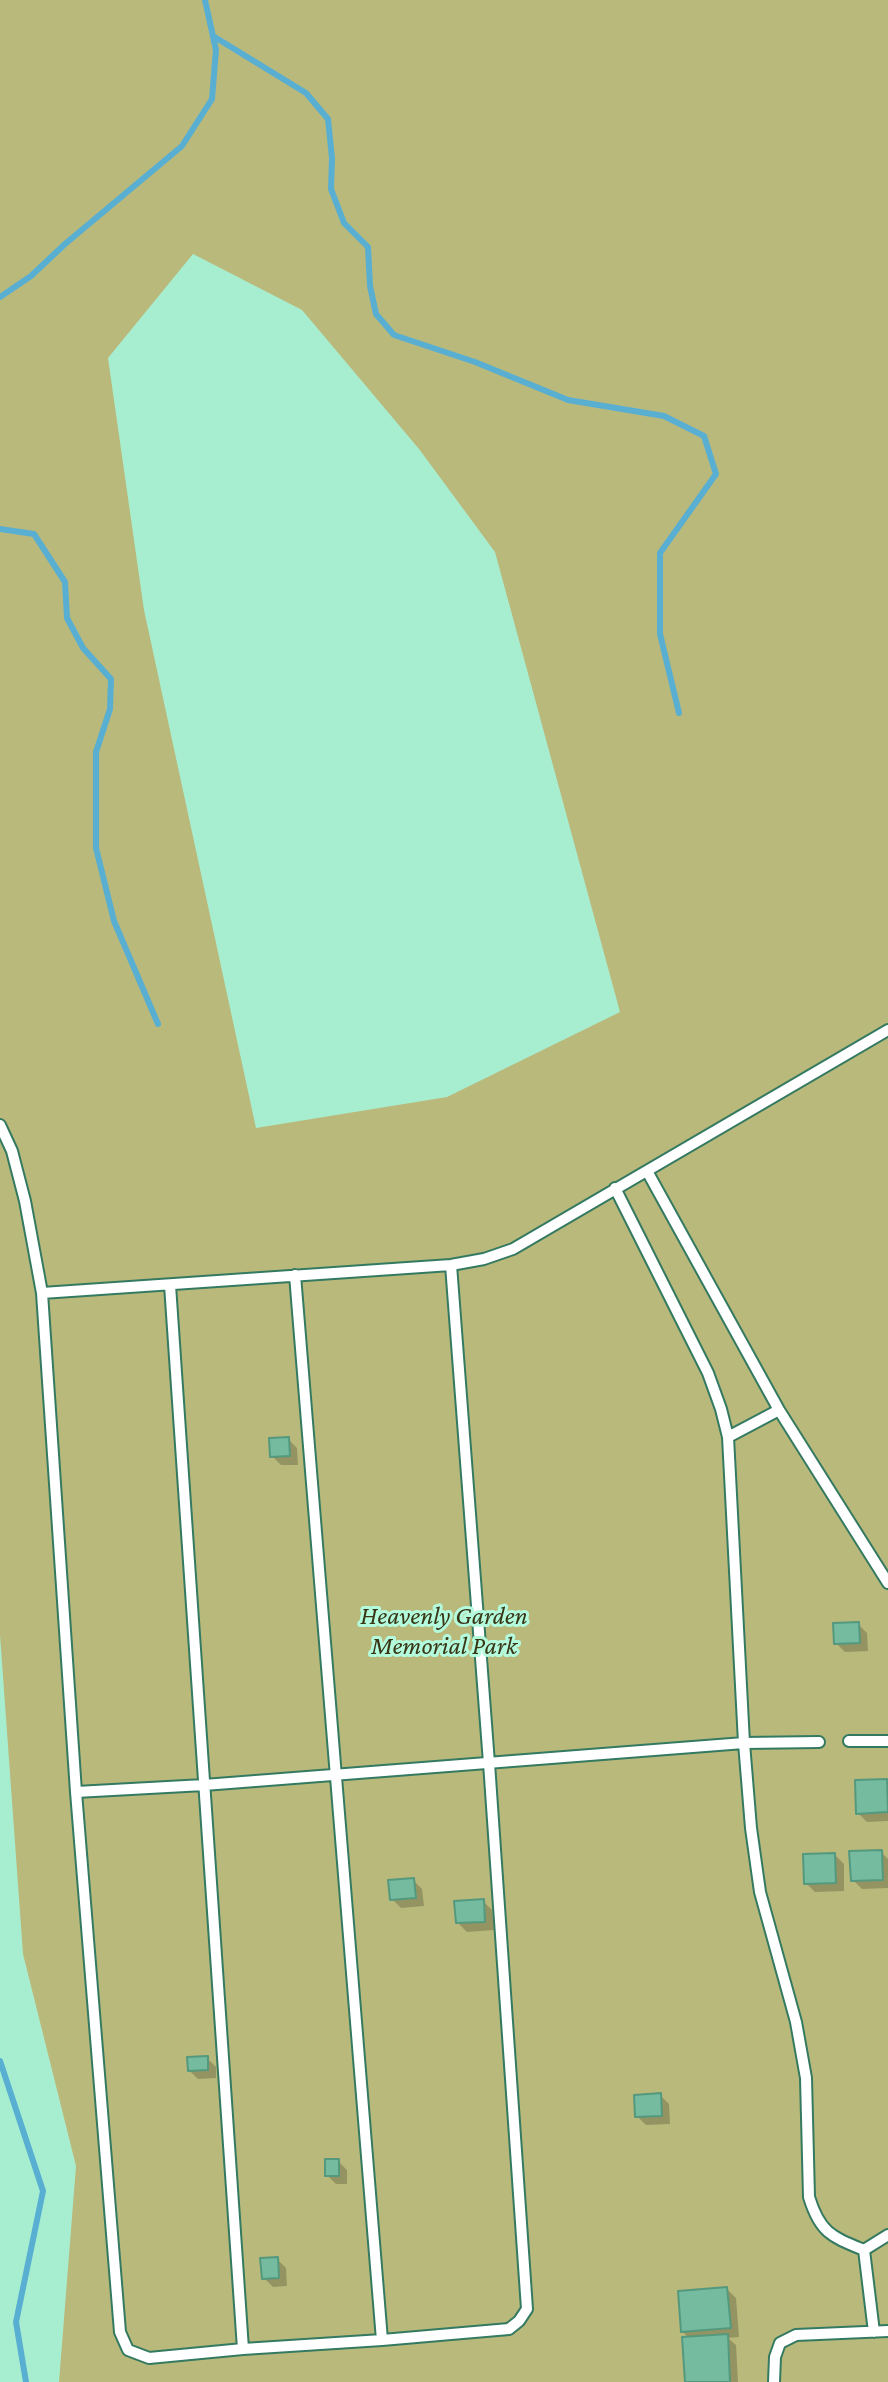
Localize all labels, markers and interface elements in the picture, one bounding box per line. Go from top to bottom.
park label: Heavenly Garden Memorial Park [360,1600,528,1662]

